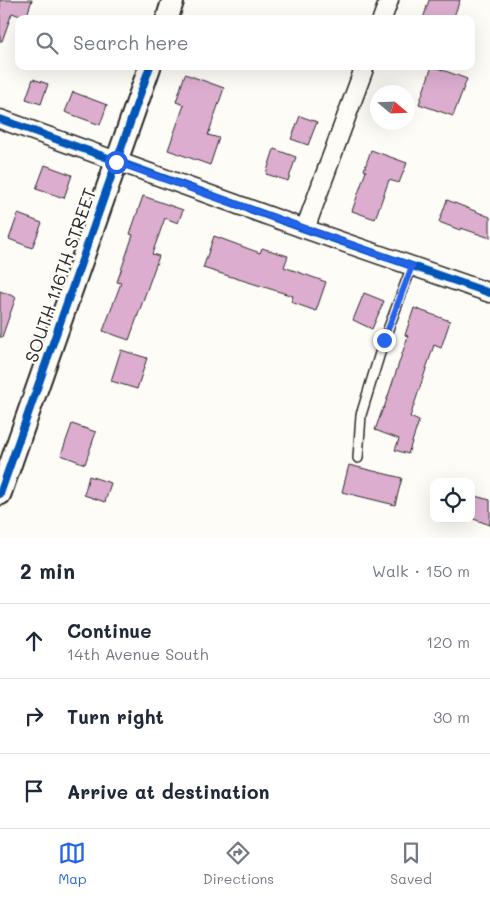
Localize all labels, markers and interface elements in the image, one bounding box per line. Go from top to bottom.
search box [15,15,475,70]
icon: search [33,29,61,57]
text: Search here [73,30,189,55]
north arrow [370,85,415,130]
route start [105,151,128,174]
street label: SOUTH 116TH STREET [19,185,101,365]
route end [373,329,396,352]
map controls [430,478,475,523]
button: locate [430,478,475,523]
text: 2 min [20,557,75,584]
text: Walk · 150 m [372,560,470,581]
text: Continue [67,618,152,643]
icon: ahead [20,627,48,655]
text: 120 m [426,631,470,652]
text: 14th Avenue South [67,643,209,664]
icon: right [20,702,48,730]
text: Turn right [67,704,164,729]
text: 30 m [433,706,470,727]
icon: arrive [20,777,48,805]
text: Arrive at destination [67,779,270,804]
tab: Map [58,839,87,888]
tab: Directions [203,839,274,888]
tab: Saved [390,839,432,888]

